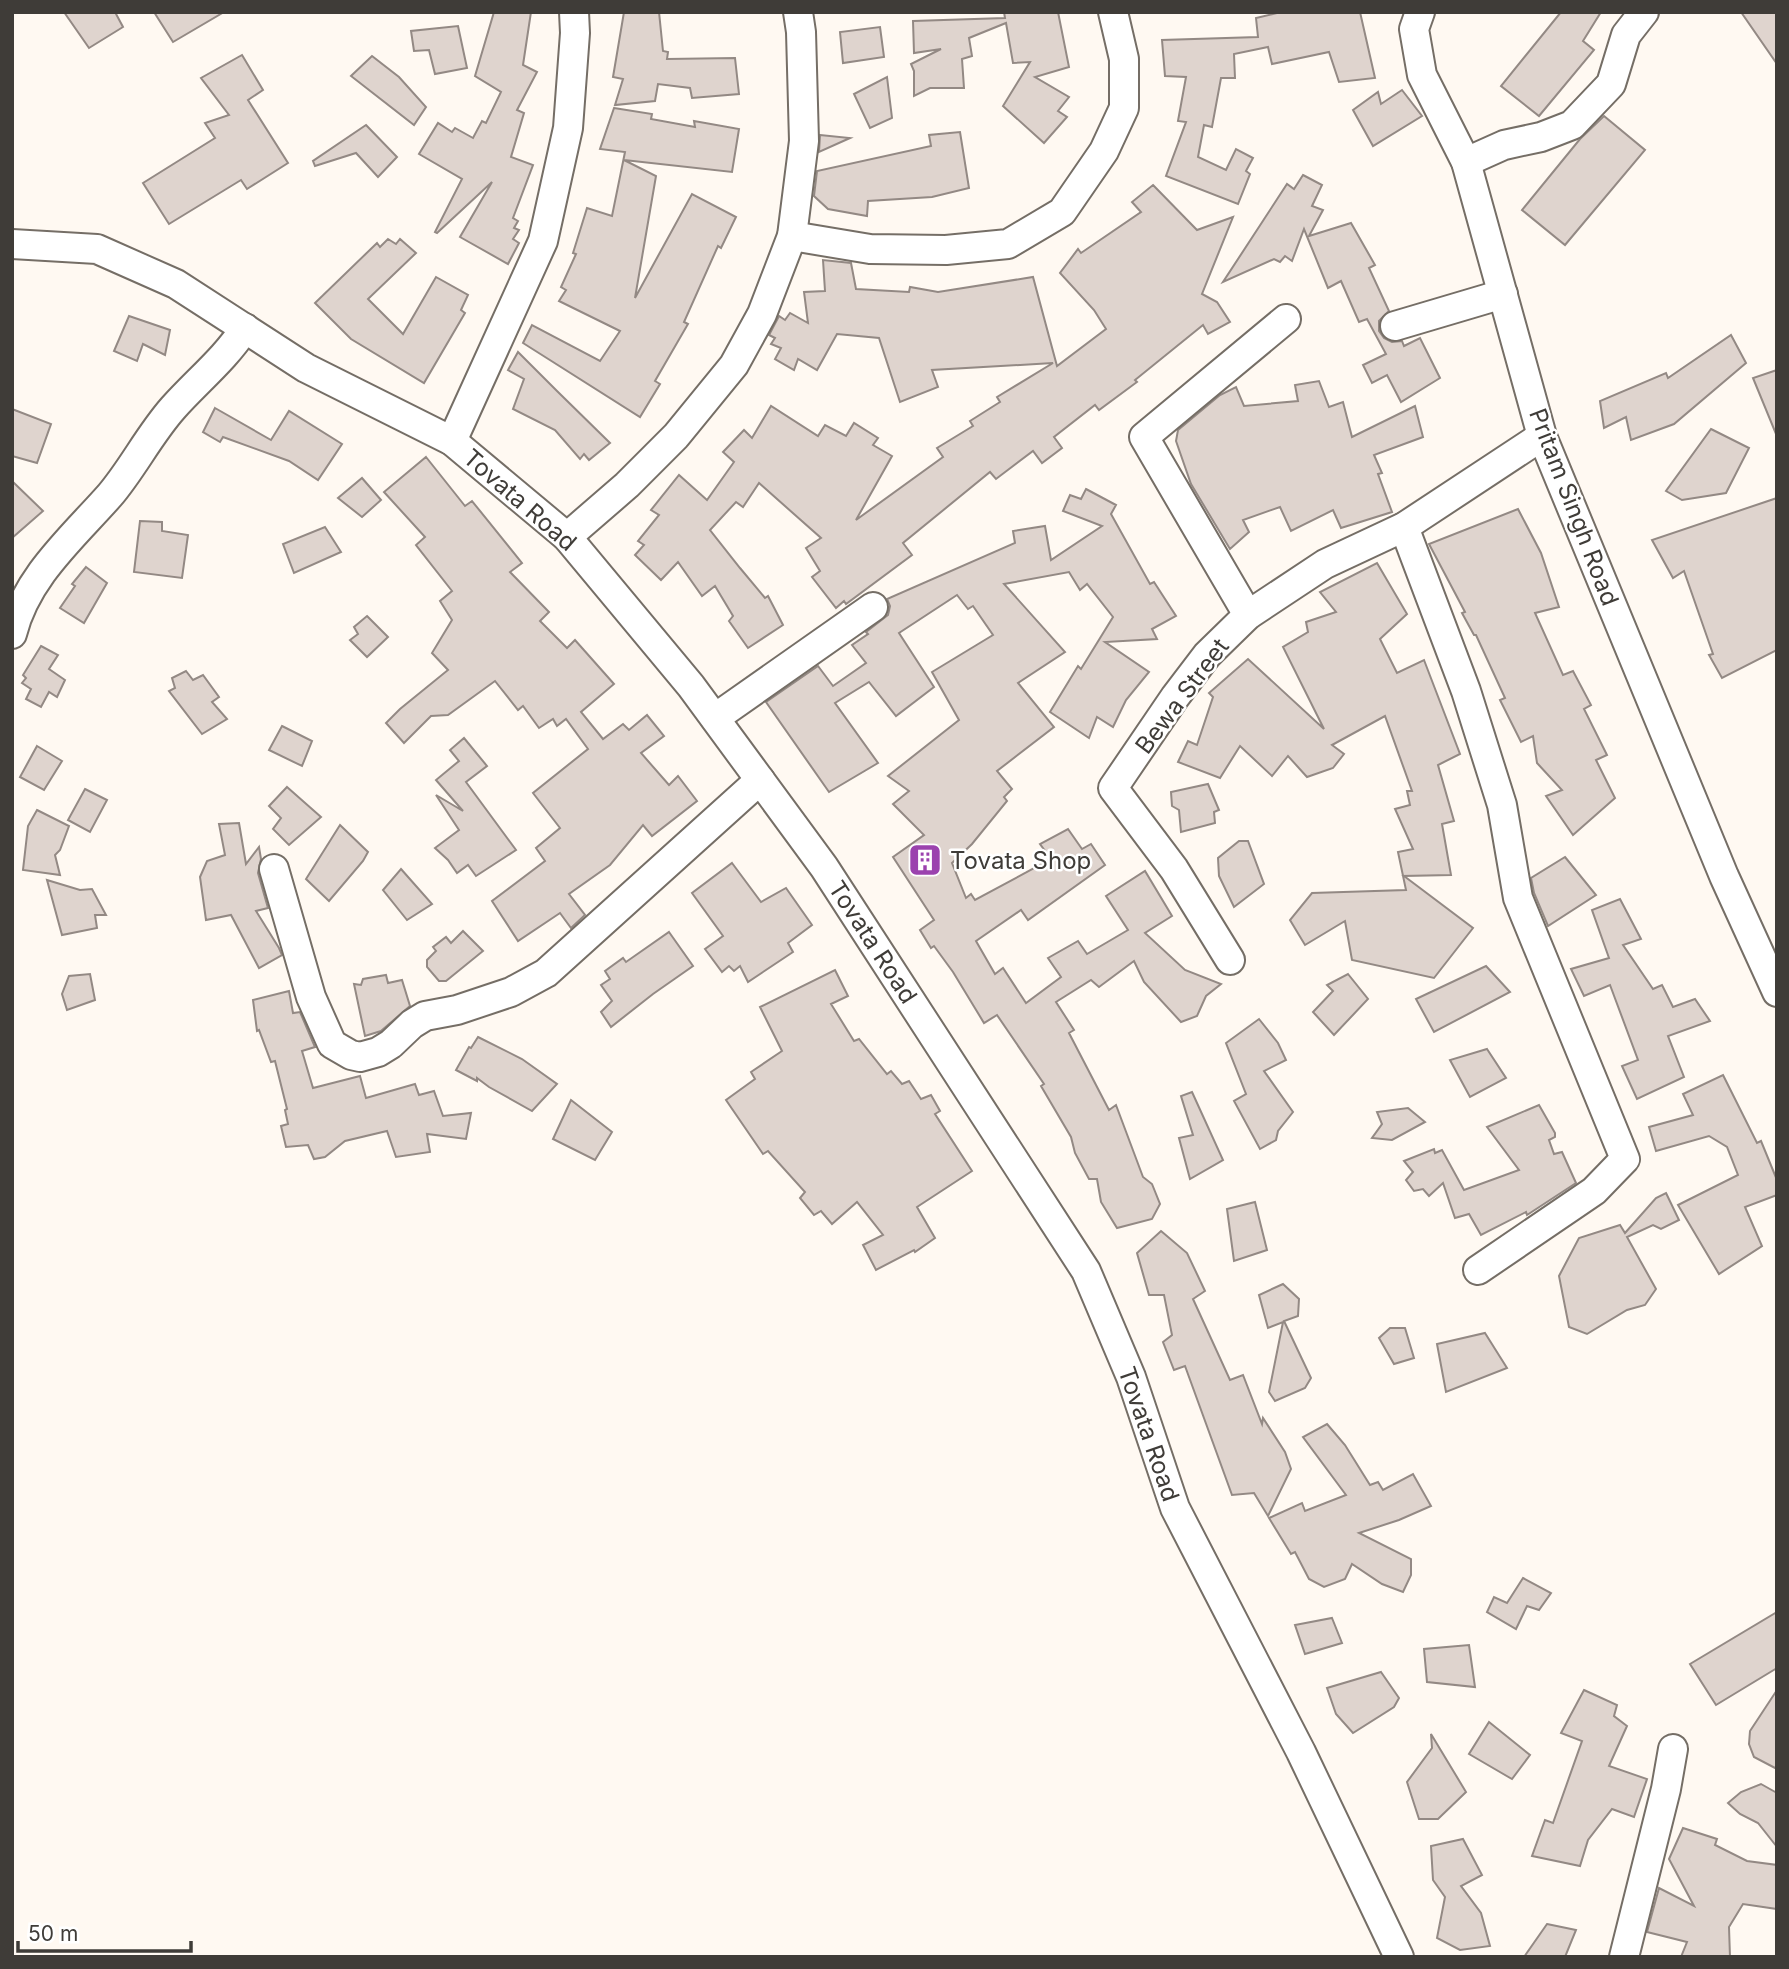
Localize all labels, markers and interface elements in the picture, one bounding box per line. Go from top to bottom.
street label: Pritam Singh Road [1523,404,1625,610]
street label: Tovata Road [457,443,583,557]
street label: Bewa Street [1129,633,1235,759]
building icon: Tovata Shop [906,841,944,879]
place label: Tovata Shop [950,846,1091,875]
street label: Tovata Road [823,875,923,1009]
street label: Tovata Road [1112,1363,1186,1505]
scale bar [18,1910,191,1954]
text: 50 m [28,1921,78,1946]

